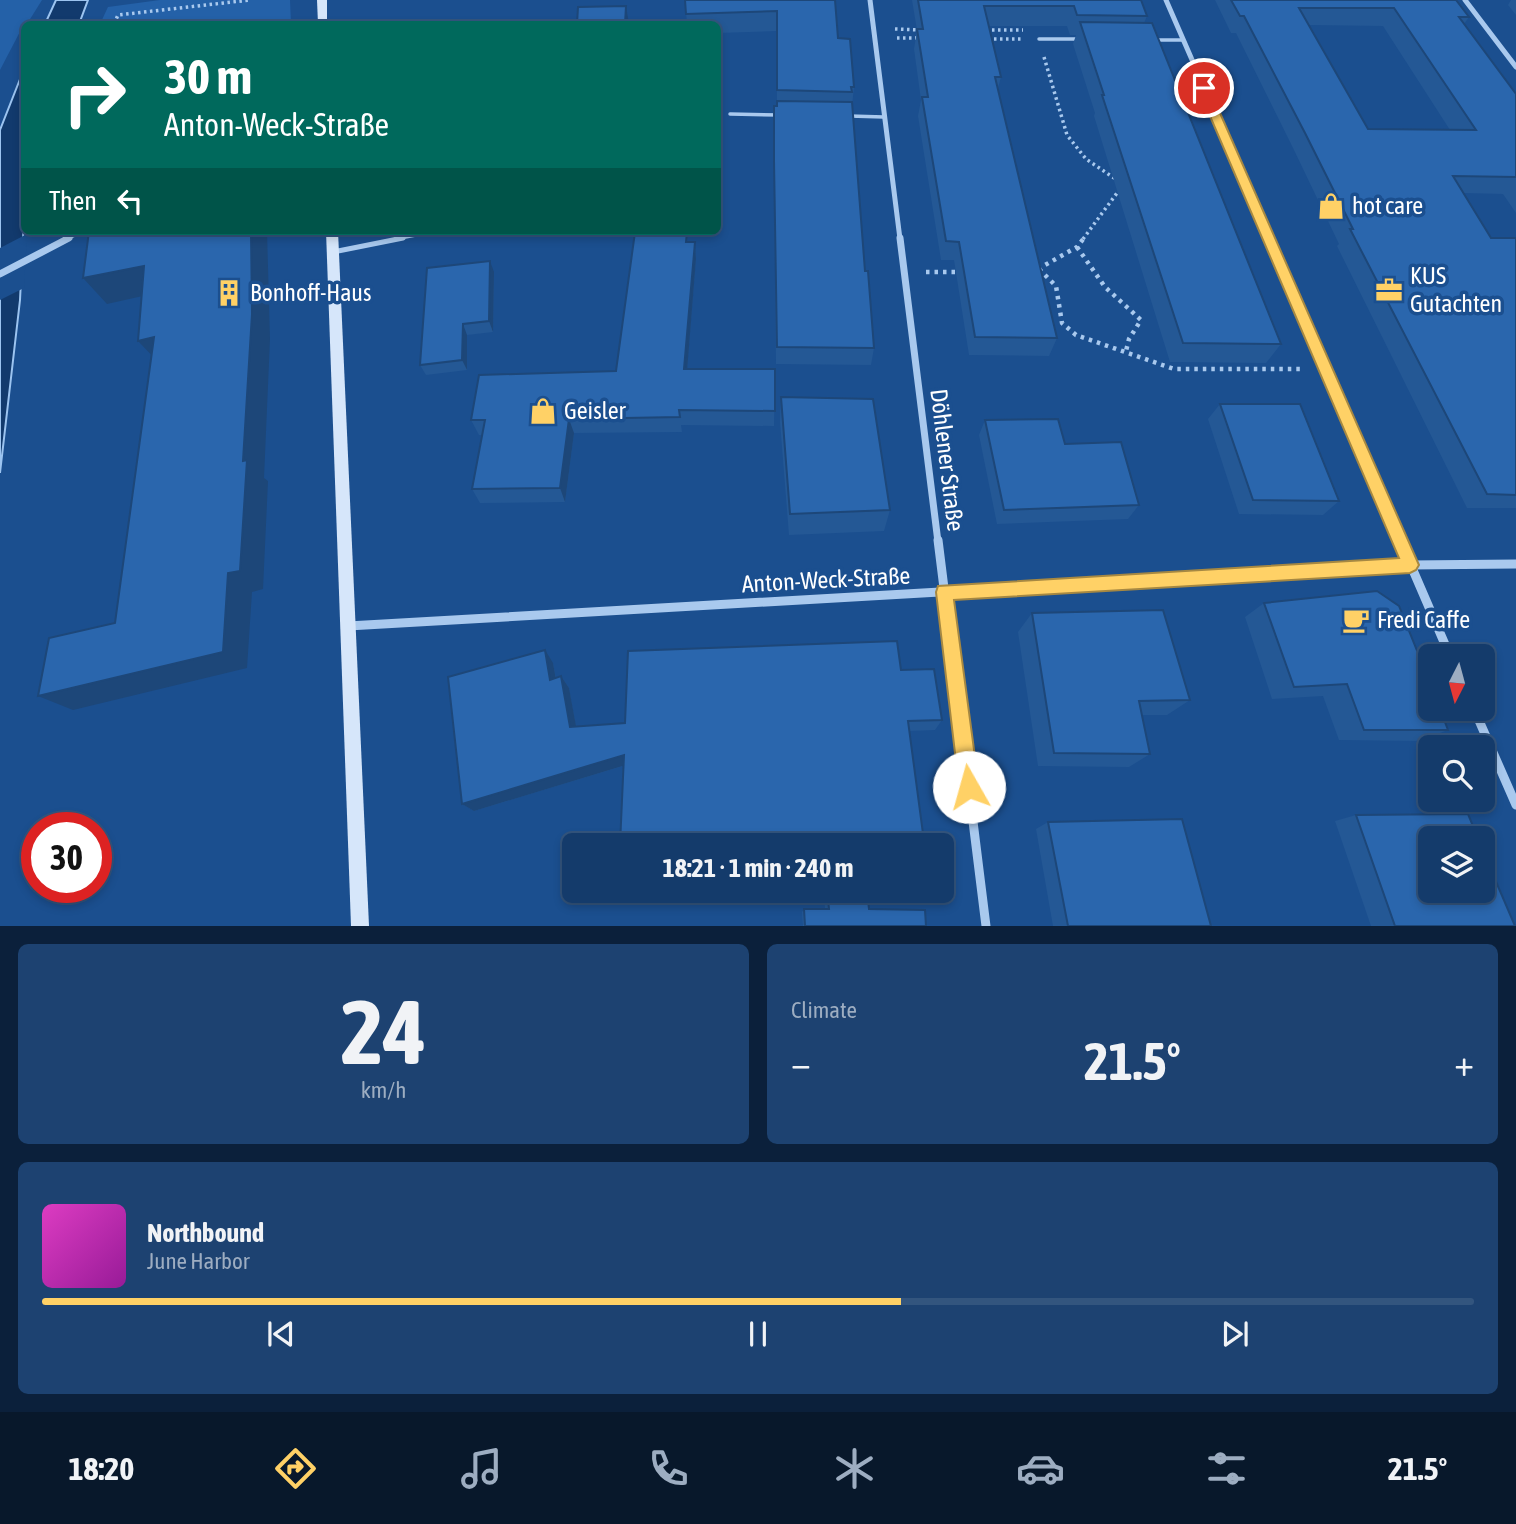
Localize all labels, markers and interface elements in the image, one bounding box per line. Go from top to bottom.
text: 30 m [164,48,252,104]
icon: right [49,49,140,140]
pin [1174,58,1234,118]
icon: arrive [1185,69,1223,107]
text: Anton-Weck-Straße [164,106,389,143]
icon: left [111,182,149,220]
text: Then [49,186,97,216]
shop icon: hot care [1316,191,1346,221]
place label: hot care [1352,192,1423,219]
place label: KUS Gutachten [1410,262,1502,317]
office icon: KUS Gutachten [1374,275,1404,305]
building icon: Bonhoff-Haus [214,278,244,308]
place label: Bonhoff-Haus [250,279,371,306]
street label: Döhlener Straße [925,387,970,533]
shop icon: Geisler [528,396,558,426]
place label: Geisler [564,397,627,424]
street label: Anton-Weck-Straße [741,562,911,597]
cafe icon: Fredi Caffe [1341,605,1371,635]
place label: Fredi Caffe [1377,606,1470,633]
north arrow [1418,644,1494,721]
map controls [1418,644,1495,903]
button: search [1418,735,1495,812]
position arrow [932,750,1006,824]
speed limit sign: 30 [21,812,112,903]
button: layers [1418,826,1495,903]
text: 18:21 · 1 min · 240 m [663,853,853,883]
text: 24 [341,979,426,1083]
text: Climate [791,997,857,1023]
text: 21.5° [1084,1031,1181,1091]
text: − [791,1041,811,1084]
text: + [1454,1041,1474,1084]
text: km/h [361,1077,406,1103]
text: Northbound [147,1218,264,1248]
text: June Harbor [147,1248,250,1274]
icon: previous [262,1315,300,1353]
icon: pause [739,1315,777,1353]
icon: next [1216,1315,1254,1353]
icon: directions [271,1444,320,1493]
icon: music [457,1444,506,1493]
icon: phone [644,1444,693,1493]
icon: climate [830,1444,879,1493]
icon: car [1016,1444,1065,1493]
icon: filters [1202,1444,1251,1493]
text: 18:20 [69,1450,134,1487]
text: 21.5° [1388,1450,1447,1487]

